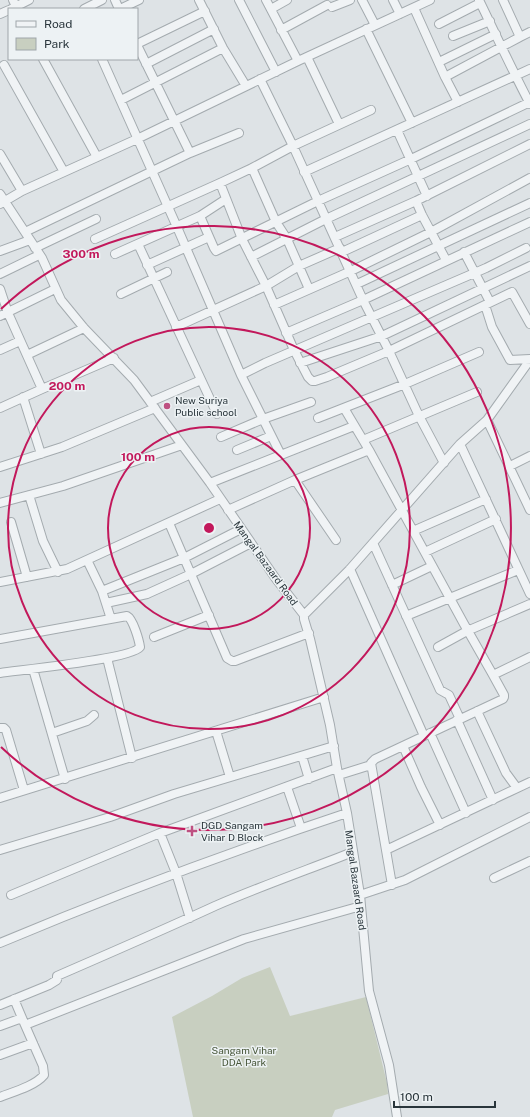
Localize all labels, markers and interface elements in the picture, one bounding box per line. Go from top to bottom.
legend [8,8,138,60]
text: Road [44,17,72,31]
text: Park [44,37,70,51]
text: 300 m [63,247,100,261]
text: 200 m [49,379,85,393]
place label: New Suriya Public school [175,394,237,418]
marker: New Suriya Public school [162,401,172,411]
text: 100 m [121,450,155,464]
street label: Mangal Bazaard Road [231,519,301,607]
centre of rings [202,521,216,535]
place label: DGD Sangam Vihar D Block [201,819,264,843]
marker: DGD Sangam Vihar D Block [186,825,198,837]
street label: Mangal Bazaard Road [343,829,369,931]
park label: Sangam Vihar DDA Park [212,1044,277,1068]
scale bar [394,1083,495,1109]
text: 100 m [400,1090,433,1104]

